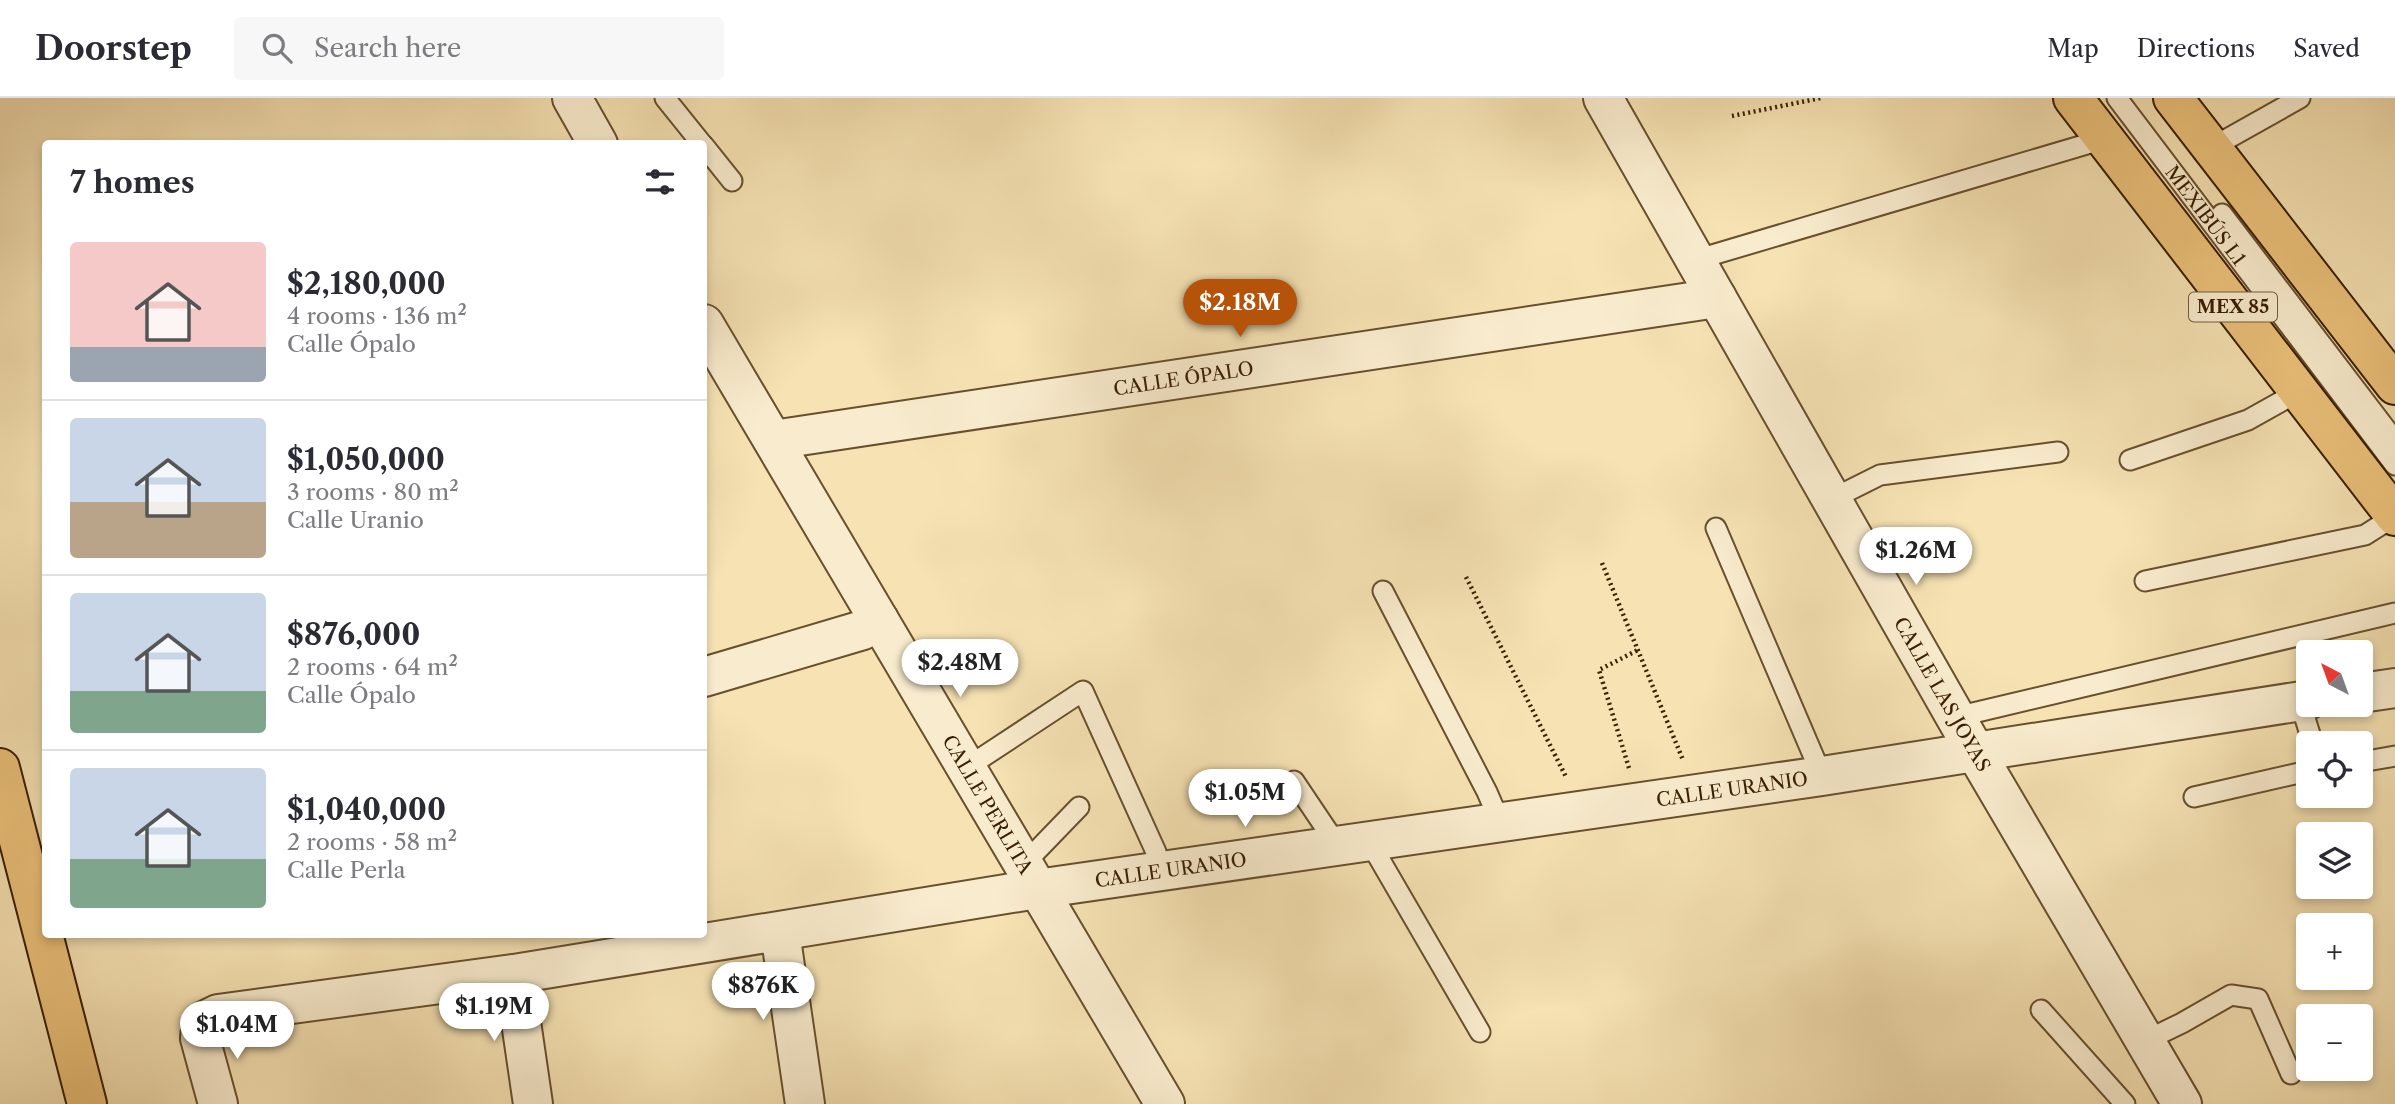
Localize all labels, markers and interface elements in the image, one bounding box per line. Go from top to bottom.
search box [234,17,724,80]
text: Doorstep [35,28,192,69]
icon: search [258,29,296,67]
text: Search here [314,32,461,64]
text: Map [2047,34,2099,63]
text: Directions [2137,34,2255,63]
text: Saved [2293,34,2360,63]
street label: MEXIBÚS L1 [2161,161,2251,270]
icon: filters [641,163,679,201]
text: 7 homes [70,164,195,201]
text: $2,180,000 [287,265,446,302]
icon: home [126,270,210,354]
pin: $2.18M [1183,280,1297,339]
text: $2.18M [1199,288,1281,316]
road number: MEX 85 [2189,292,2277,322]
text: 4 rooms · 136 m² [287,302,467,330]
text: Calle Ópalo [287,330,416,358]
street label: CALLE ÓPALO [1112,356,1255,400]
text: $1,050,000 [287,441,445,478]
icon: home [126,446,210,530]
text: 3 rooms · 80 m² [287,478,459,506]
text: Calle Uranio [287,506,424,534]
pin: $1.26M [1859,528,1973,587]
text: $1.26M [1875,536,1957,564]
street label: CALLE LAS JOYAS [1889,613,1996,775]
text: $876,000 [287,616,420,653]
icon: home [126,621,210,705]
pin: $2.48M [903,640,1017,699]
north arrow [2296,640,2373,718]
map controls [2296,640,2373,1081]
text: $2.48M [917,648,1003,676]
text: 2 rooms · 64 m² [287,653,458,681]
text: Calle Ópalo [287,681,416,709]
street label: CALLE PERLITA [938,731,1038,879]
button: locate [2296,731,2373,808]
street label: CALLE URANIO [1655,767,1809,811]
pin: $1.05M [1188,770,1302,829]
text: $1.05M [1204,778,1286,806]
text: $1,040,000 [287,791,446,828]
icon: home [126,796,210,880]
button: layers [2296,822,2373,899]
text: 2 rooms · 58 m² [287,828,457,856]
street label: CALLE URANIO [1093,847,1248,892]
text: Calle Perla [287,856,406,884]
button: + [2296,913,2373,990]
pin: $876K [714,962,812,1022]
text: $876K [728,971,798,999]
pin: $1.19M [437,984,551,1043]
text: $1.19M [455,992,533,1020]
pin: $1.04M [180,1002,294,1061]
button: − [2296,1004,2373,1081]
text: $1.04M [196,1010,278,1038]

